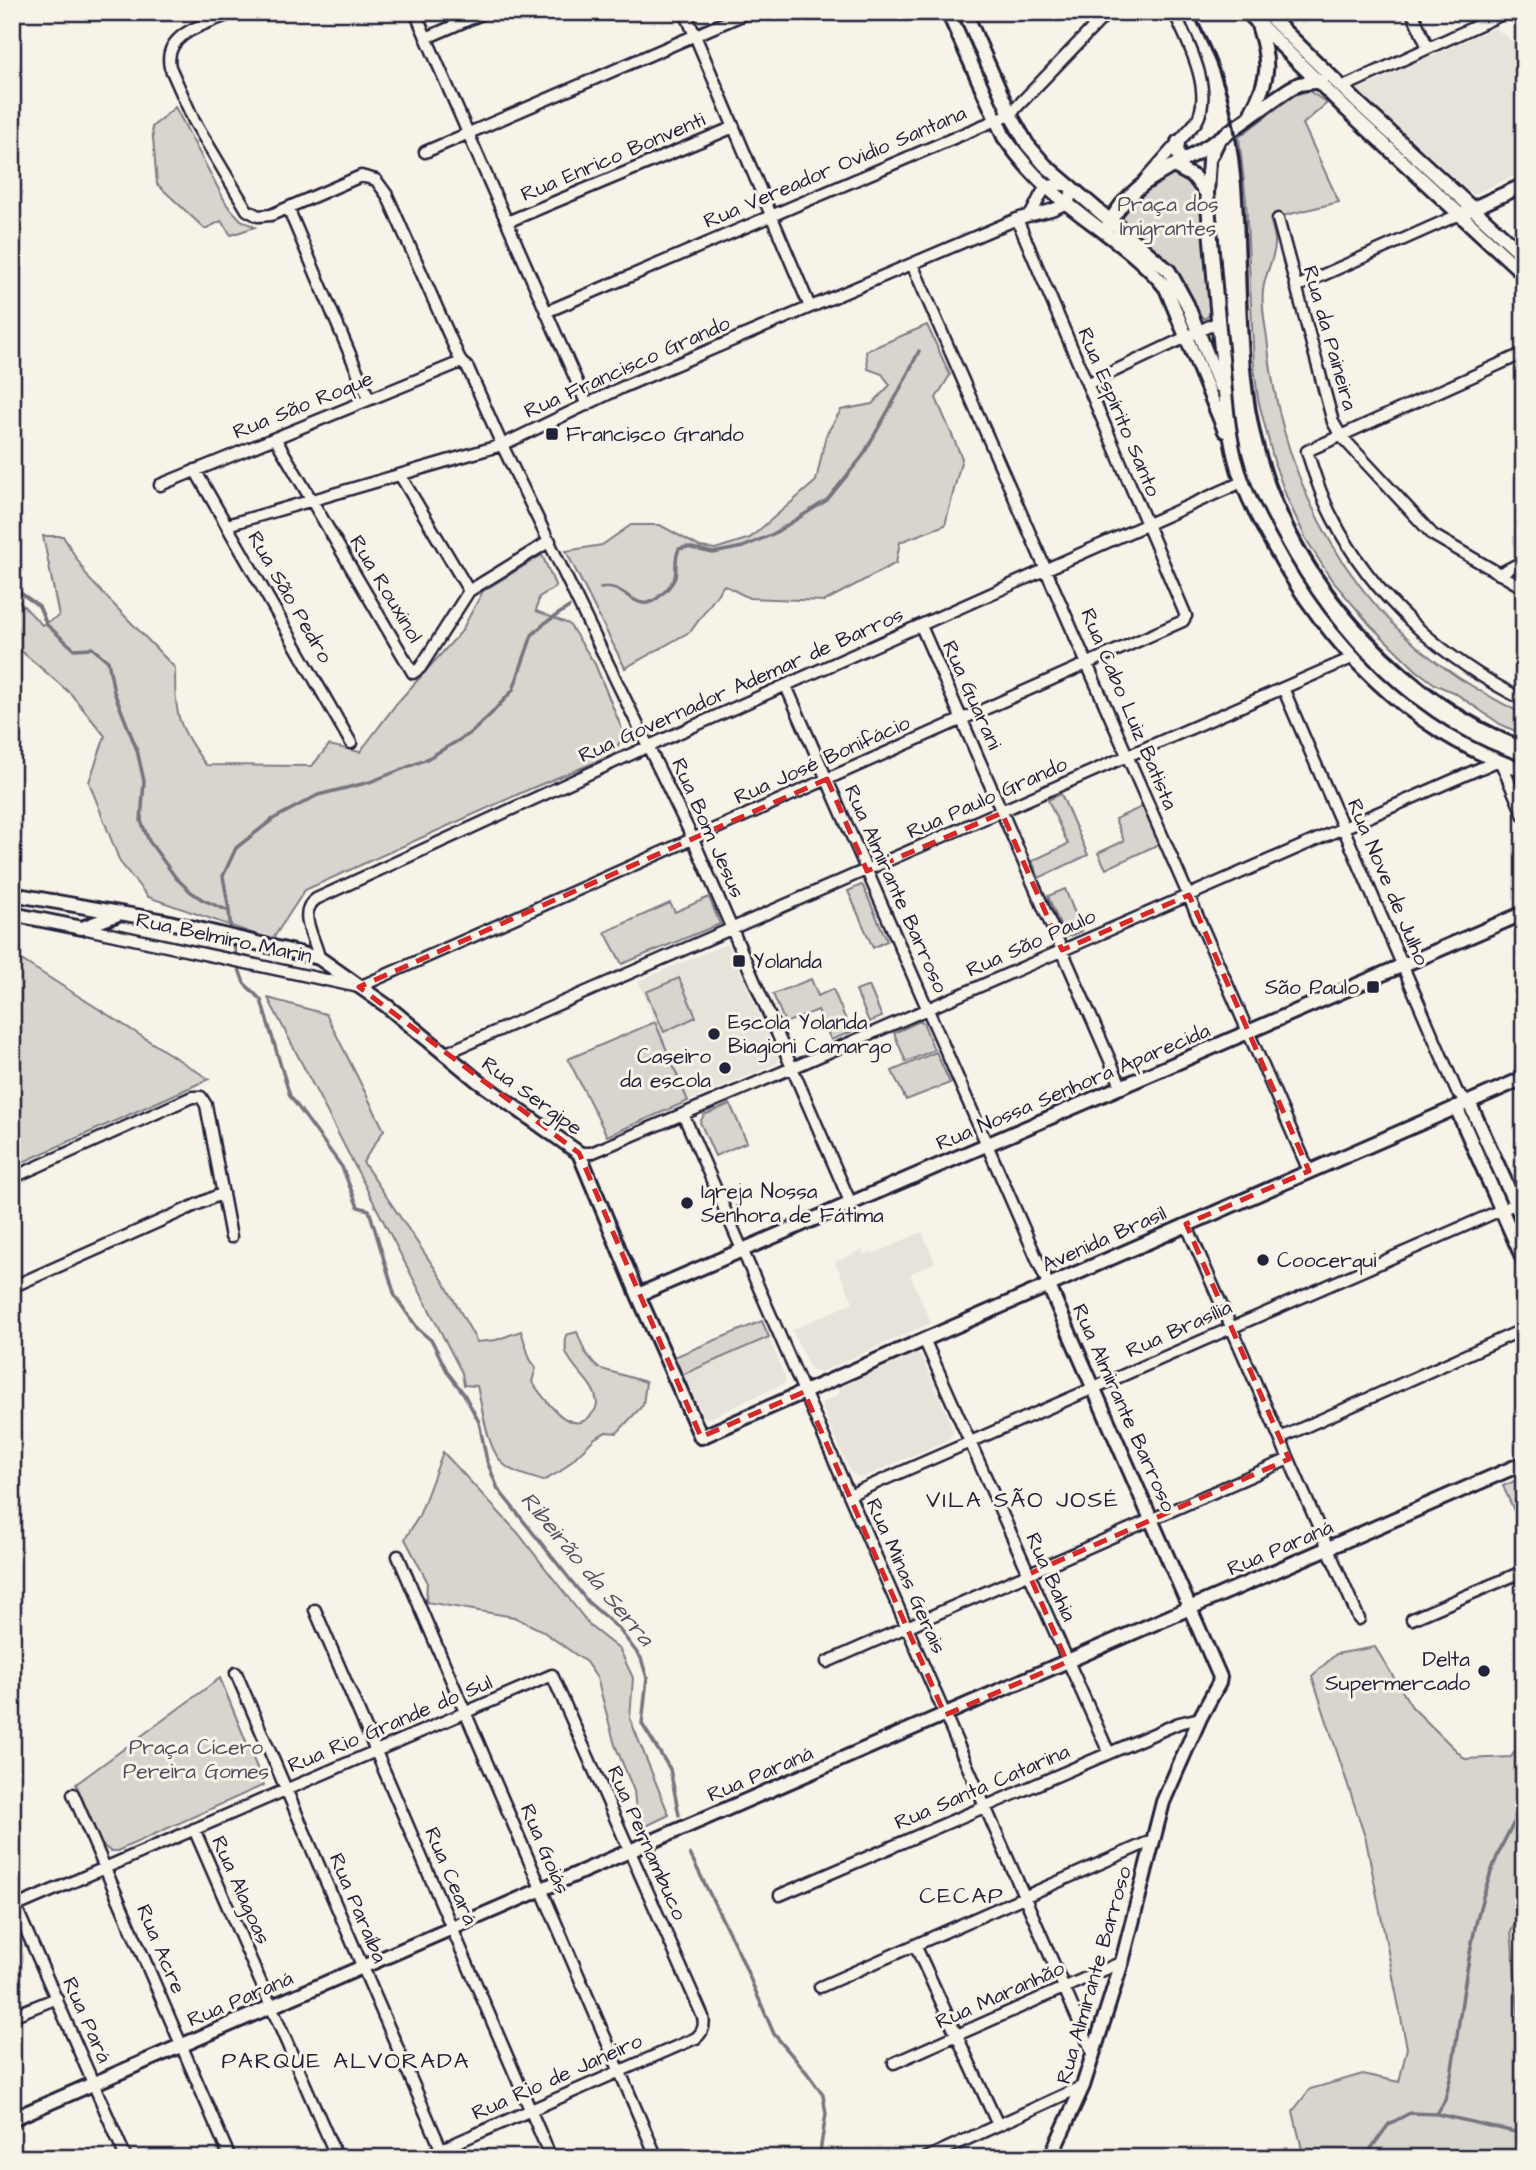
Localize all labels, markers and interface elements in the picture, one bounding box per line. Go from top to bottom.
street label: Rua Vereador Ovidio Santana [699,98,971,236]
street label: Rua Enrico Bonventi [516,105,710,209]
park label: Praça dos Imigrantes [1117,190,1219,245]
street label: Rua da Paineira [1296,262,1365,414]
street label: Rua Francisco Grando [519,308,735,425]
street label: Rua Espírito Santo [1069,323,1168,502]
street label: Rua São Roque [229,364,377,446]
place label: Francisco Grando [566,420,744,449]
marker: Francisco Grando [544,426,560,442]
street label: Rua São Pedro [240,526,340,669]
street label: Rua Rouxinol [342,530,430,648]
street label: Rua Governador Ademar de Barros [574,600,908,770]
street label: Rua Cabo Luiz Batista [1073,604,1185,815]
street label: Rua Guarani [935,636,1009,754]
street label: Rua José Bonifácio [729,708,915,812]
street label: Rua Paulo Grando [902,750,1072,846]
street label: Rua Bom Jesus [664,753,752,903]
street label: Rua Almirante Barroso [837,780,955,998]
street label: Rua Nove de Julho [1340,794,1436,970]
street label: Rua São Paulo [962,901,1101,985]
street label: Rua Belmiro Marin [133,905,315,971]
place label: Yolanda [753,947,822,976]
marker: Yolanda [731,953,747,969]
place label: São Paulo [1265,973,1359,1002]
marker: São Paulo [1365,979,1381,995]
place label: Escola Yolanda Biagioni Camargo [728,1008,892,1063]
street label: Rua Nossa Senhora Aparecida [932,1016,1215,1159]
marker: Escola Yolanda Biagioni Camargo [706,1026,722,1042]
place label: Caseiro da escola [620,1042,711,1095]
street label: Rua Sergipe [474,1050,588,1144]
marker: Caseiro da escola [717,1060,733,1076]
place label: Igreja Nossa Senhora de Fátima [701,1177,884,1230]
marker: Igreja Nossa Senhora de Fátima [679,1195,695,1211]
street label: Avenida Brasil [1037,1199,1171,1279]
place label: Coocerqui [1277,1246,1376,1275]
marker: Coocerqui [1255,1252,1271,1268]
street label: Rua Brasília [1122,1293,1237,1365]
street label: Rua Almirante Barroso [1065,1299,1183,1517]
district label: VILA SÃO JOSÉ [926,1484,1120,1516]
water label: Ribeirão da Serra [513,1485,662,1654]
street label: Rua Minas Gerais [859,1494,953,1658]
street label: Rua Paraná [1223,1513,1338,1583]
street label: Rua Bahia [1019,1528,1084,1626]
place label: Delta Supermercado [1325,1645,1470,1699]
marker: Delta Supermercado [1476,1663,1492,1679]
street label: Rua Rio Grande do Sul [283,1668,497,1780]
park label: Praça Cícero Pereira Gomes [123,1733,269,1786]
street label: Rua Santa Catarina [890,1737,1074,1837]
street label: Rua Paraná [703,1739,818,1809]
street label: Rua Pernambuco [600,1761,694,1925]
street label: Rua Goiás [513,1799,577,1899]
street label: Rua Ceará [417,1823,485,1930]
street label: Rua Alagoas [202,1831,278,1950]
street label: Rua Paraíba [322,1849,394,1968]
street label: Rua Almirante Barroso [1049,1863,1139,2087]
district label: CECAP [919,1880,1005,1912]
street label: Rua Acre [129,1900,193,1998]
street label: Rua Maranhão [931,1954,1069,2036]
street label: Rua Paraná [183,1964,298,2034]
street label: Rua Pará [55,1973,119,2068]
street label: Rua Rio de Janeiro [467,2026,647,2128]
district label: PARQUE ALVORADA [221,2045,471,2077]

